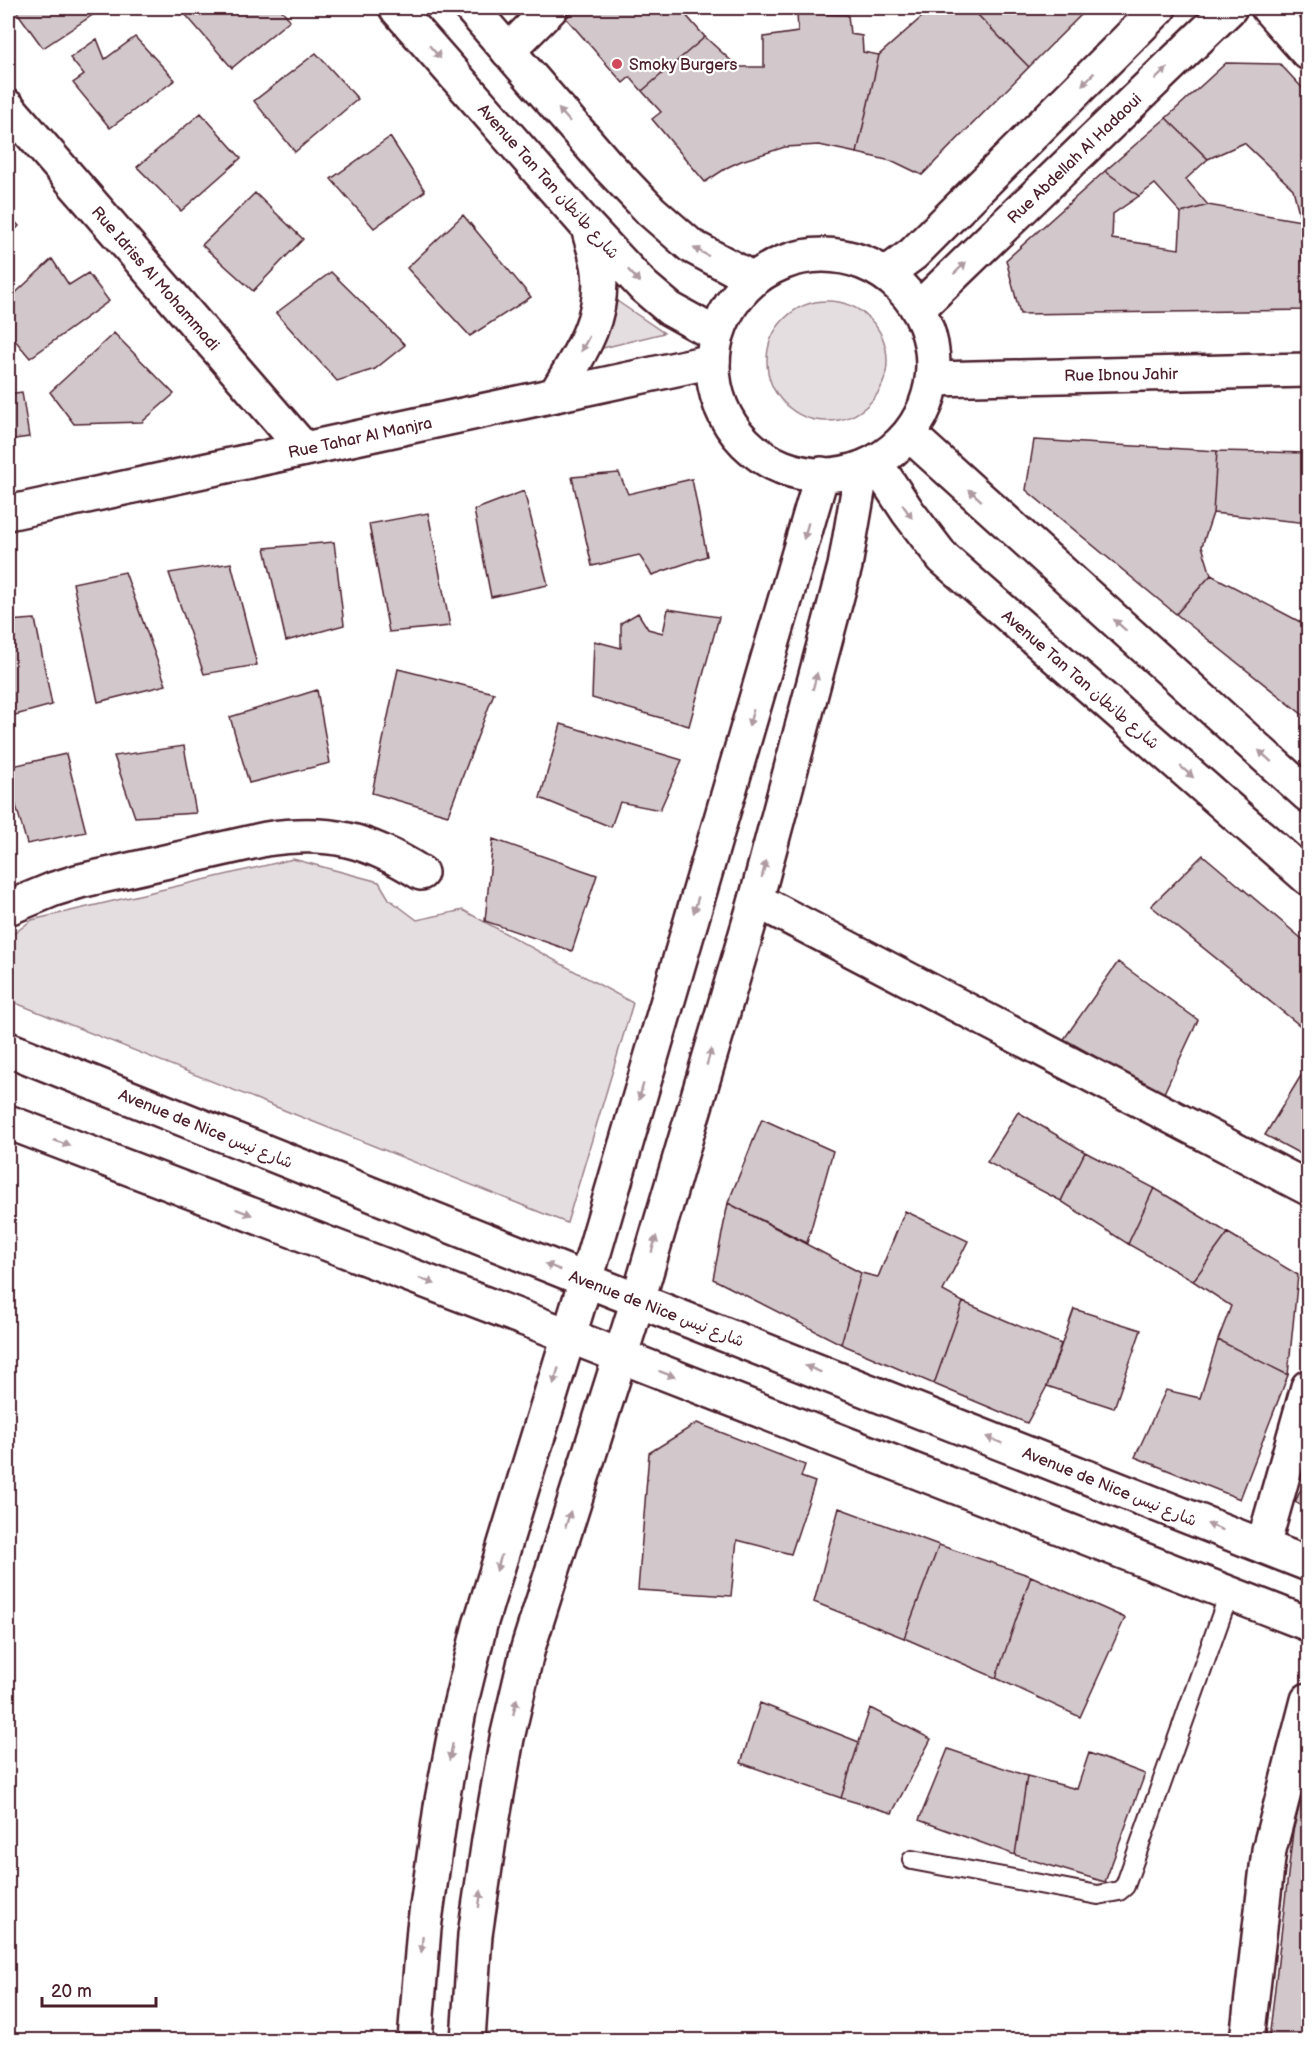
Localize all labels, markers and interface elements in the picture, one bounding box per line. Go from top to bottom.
one-way arrow [428,44,442,59]
place label: Smoky Burgers [629,56,738,75]
marker: Smoky Burgers [610,57,624,71]
one-way arrow [1154,68,1168,82]
one-way arrow [1082,71,1096,85]
street label: Rue Abdellah Al Hadaoui [1004,90,1146,228]
street label: Avenue Tan Tan شارع طانطان [473,101,623,264]
one-way arrow [557,107,570,123]
street label: Rue Idriss Al Mohammadi [87,203,223,355]
one-way arrow [693,247,710,257]
one-way arrow [953,261,968,275]
one-way arrow [627,268,640,283]
one-way arrow [580,335,590,352]
street label: Rue Ibnou Jahir [1064,365,1178,386]
street label: Rue Tahar Al Manjra [287,414,434,463]
one-way arrow [968,488,983,502]
one-way arrow [901,502,913,518]
one-way arrow [801,522,810,540]
street label: Avenue Tan Tan شارع طانطان [997,607,1162,754]
one-way arrow [1113,619,1128,632]
one-way arrow [811,672,820,690]
one-way arrow [746,709,755,727]
one-way arrow [1258,750,1273,763]
one-way arrow [1179,765,1194,778]
one-way arrow [760,860,769,878]
one-way arrow [691,896,700,914]
one-way arrow [705,1048,714,1066]
one-way arrow [636,1083,645,1101]
street label: Avenue de Nice شارع نيس [115,1086,295,1174]
one-way arrow [53,1139,71,1148]
one-way arrow [236,1207,254,1217]
one-way arrow [650,1235,659,1253]
one-way arrow [544,1262,562,1271]
street label: Avenue de Nice شارع نيس [566,1267,747,1353]
one-way arrow [418,1277,436,1287]
one-way arrow [804,1364,822,1373]
one-way arrow [551,1367,560,1385]
one-way arrow [659,1369,677,1379]
one-way arrow [985,1435,1003,1445]
street label: Avenue de Nice شارع نيس [1019,1444,1199,1532]
one-way arrow [564,1510,574,1528]
one-way arrow [1206,1522,1224,1531]
one-way arrow [494,1554,503,1572]
one-way arrow [510,1698,520,1716]
one-way arrow [446,1742,455,1761]
one-way arrow [476,1889,485,1908]
one-way arrow [417,1935,427,1954]
scale bar [42,1970,156,2008]
text: 20 m [51,1981,92,2002]

